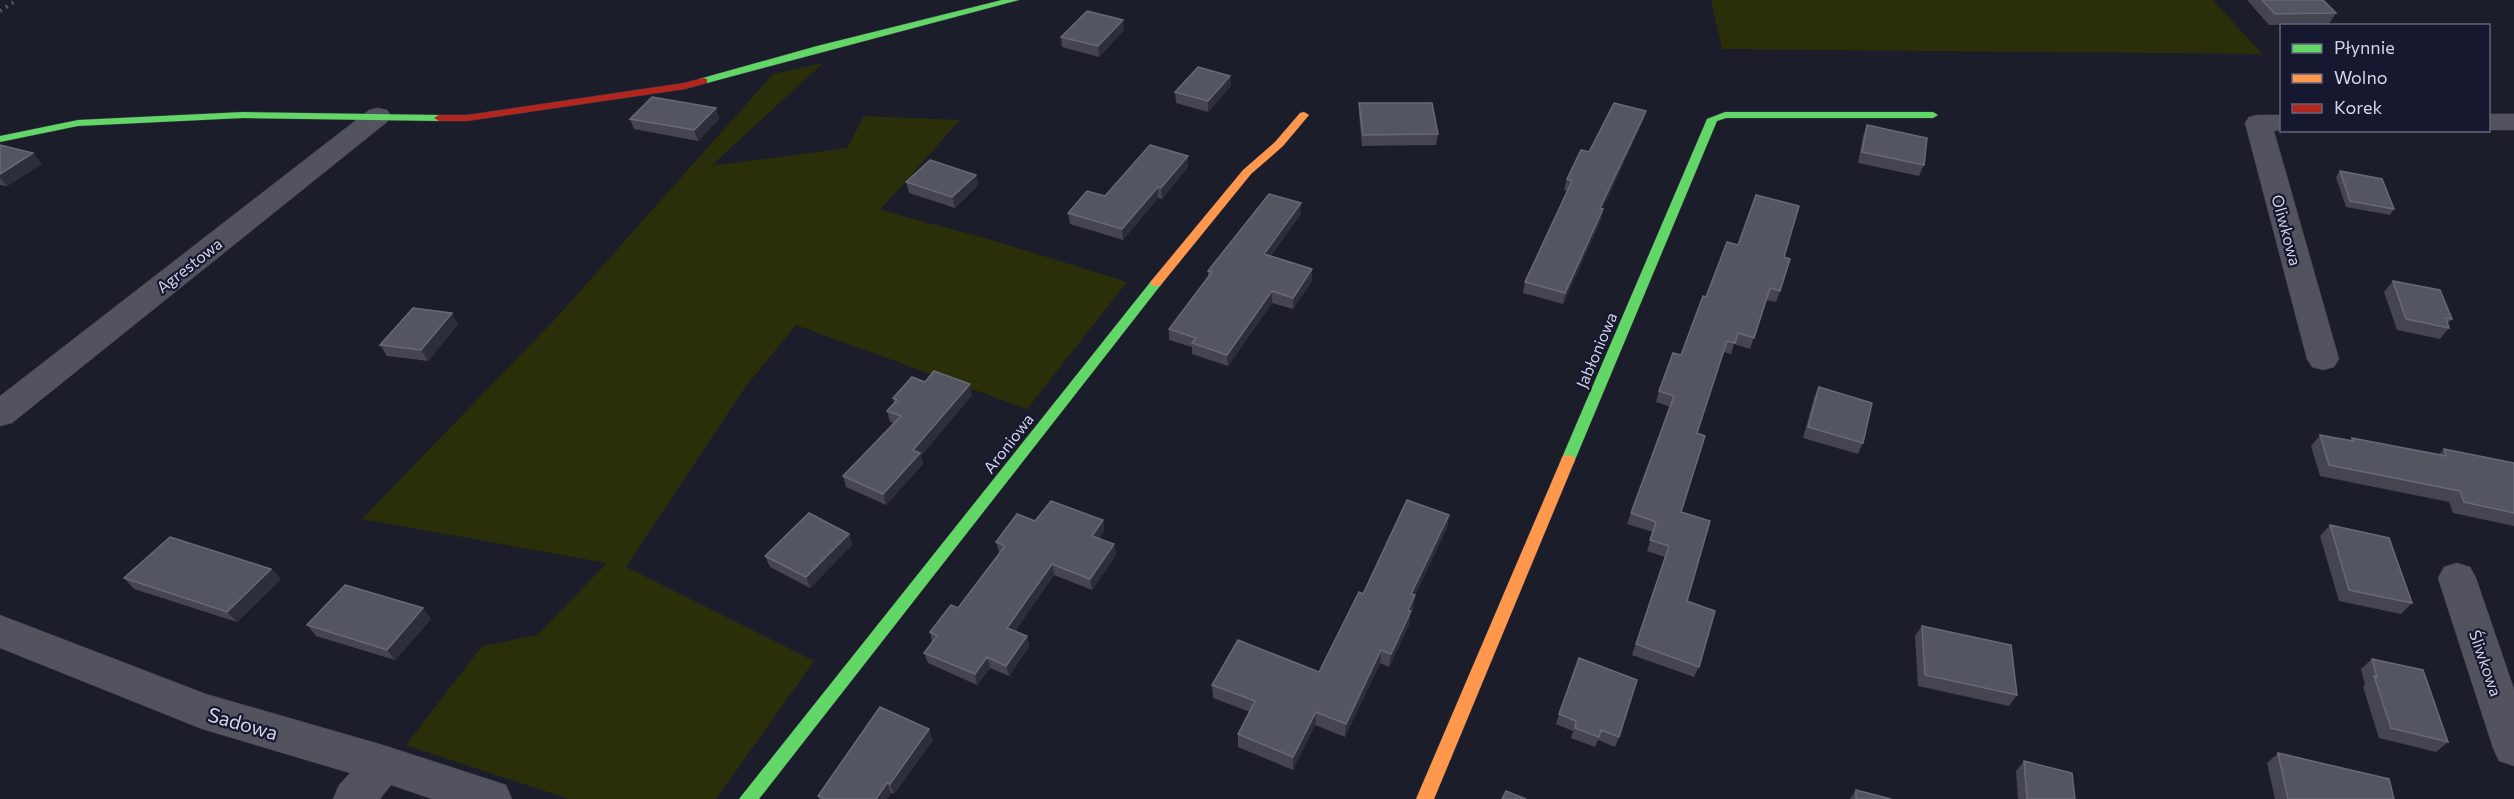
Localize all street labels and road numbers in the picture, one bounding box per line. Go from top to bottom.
street label: Oliwkowa [2268,192,2306,268]
street label: Agrestowa [152,234,226,296]
street label: Jabłoniowa [1572,309,1620,391]
street label: Aroniowa [979,409,1037,477]
street label: Śliwkowa [2466,627,2506,699]
street label: Sadowa [205,702,281,744]

